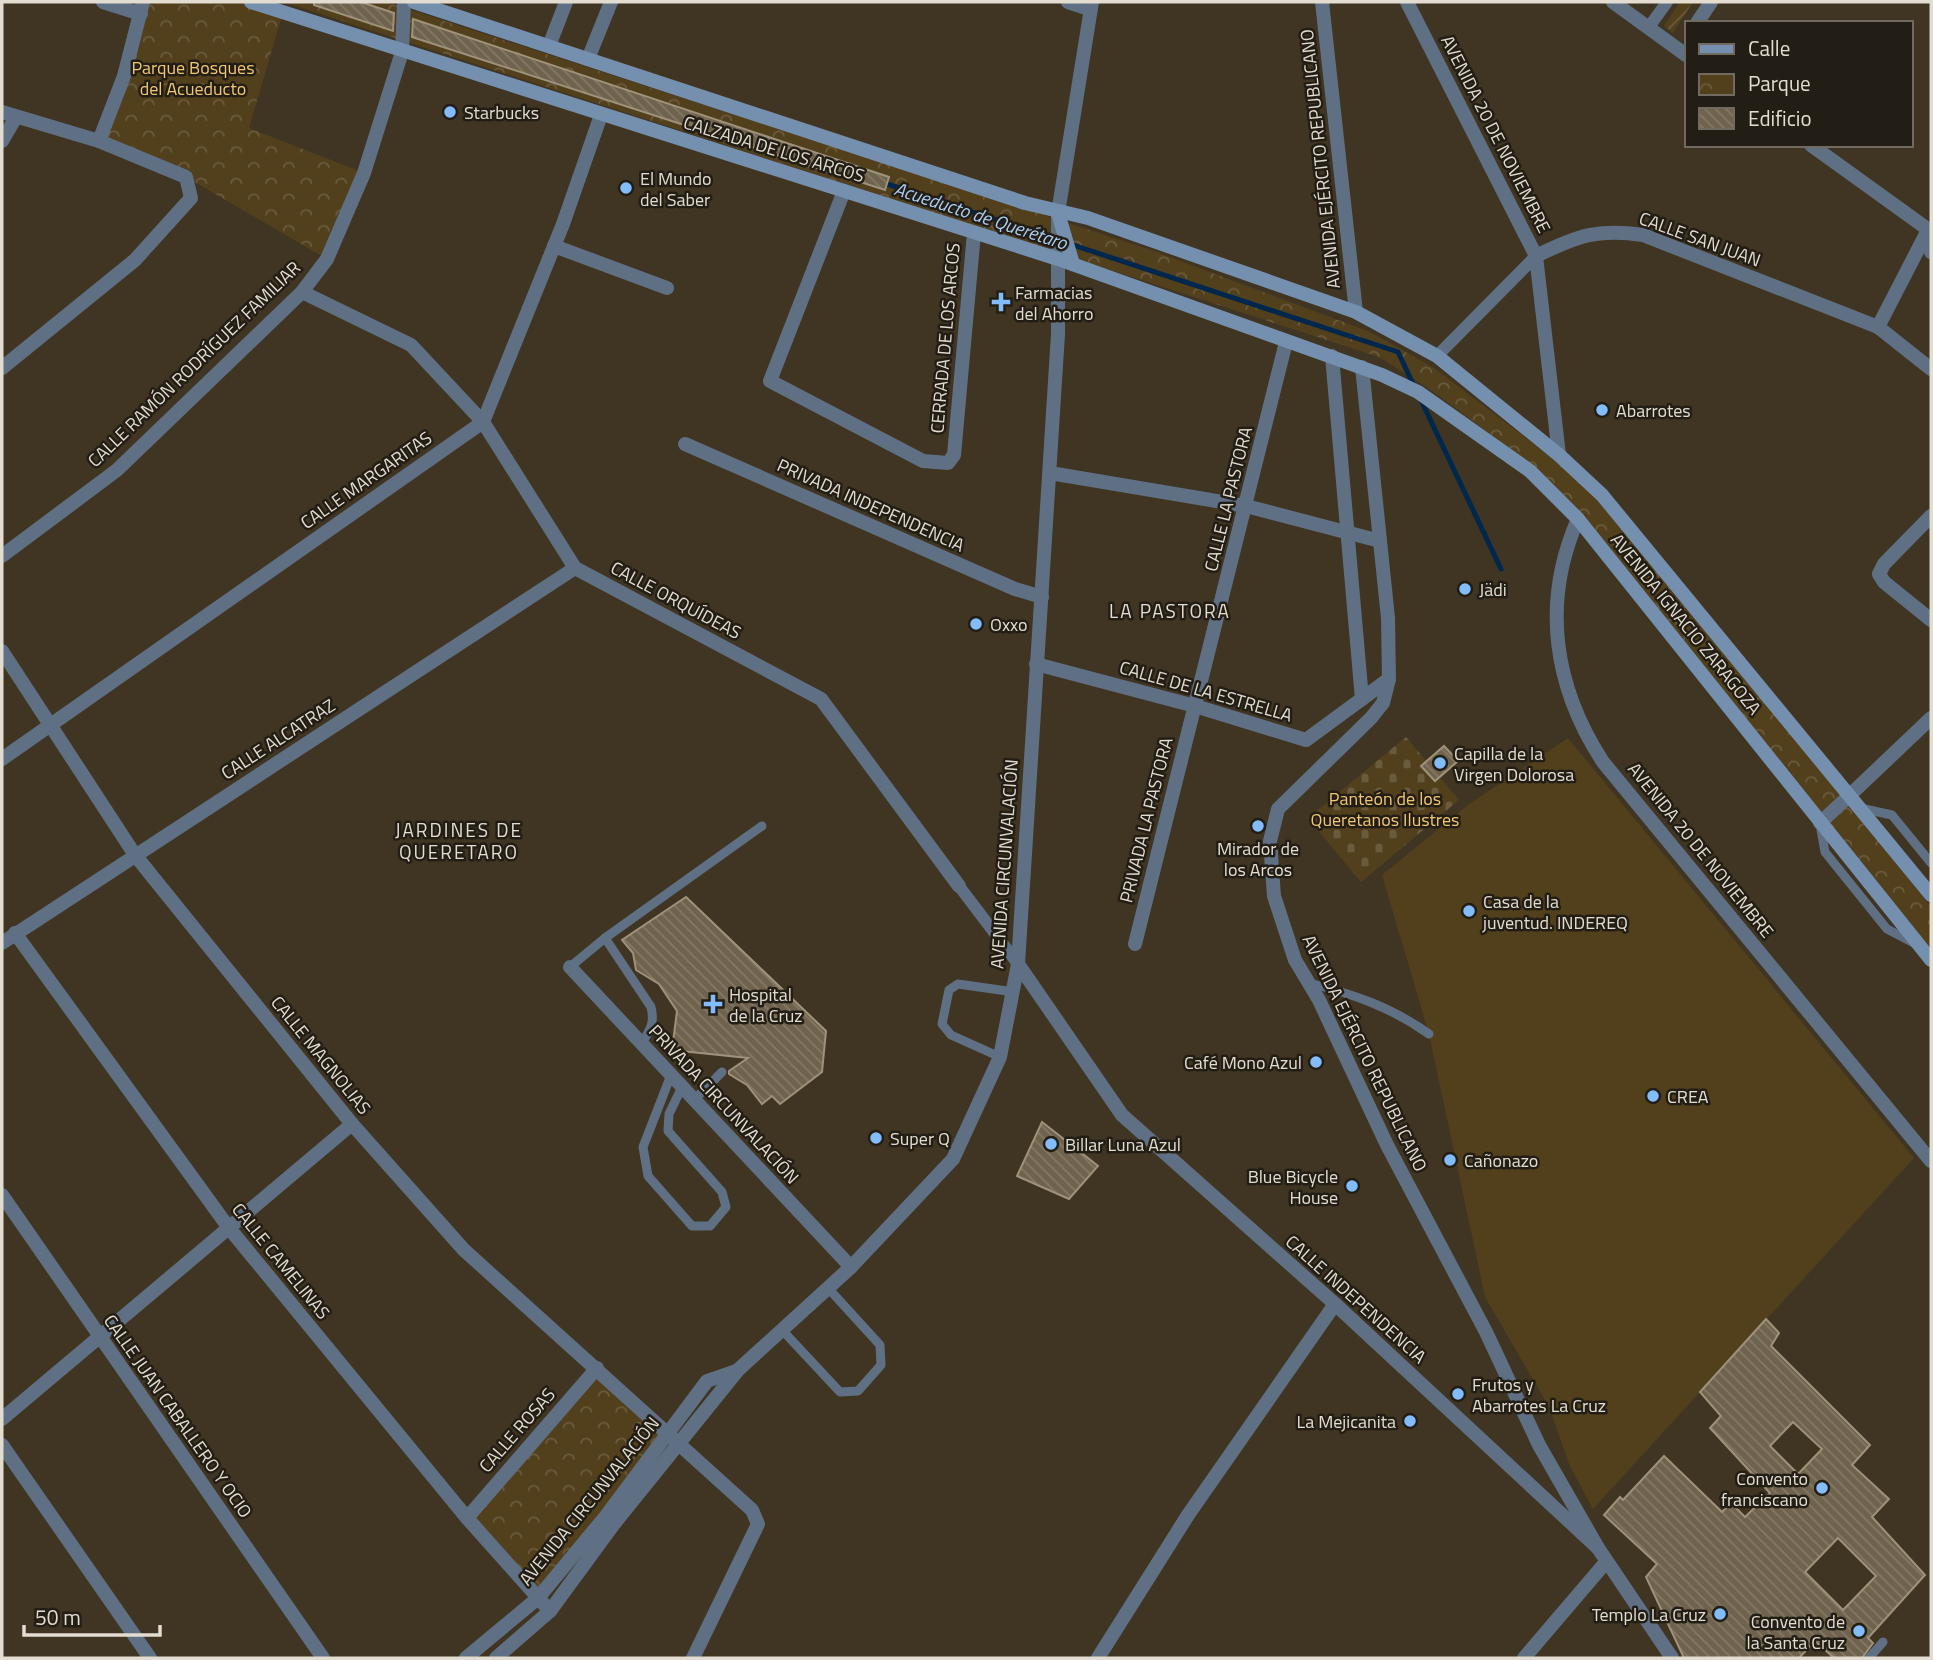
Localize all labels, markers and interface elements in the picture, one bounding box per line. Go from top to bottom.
legend [1685,21,1912,147]
street label: AVENIDA EJÉRCITO REPUBLICANO [1293,28,1347,290]
street label: AVENIDA 20 DE NOVIEMBRE [1434,30,1558,238]
text: Calle [1748,32,1790,64]
park label: Parque Bosques del Acueducto [131,54,255,102]
text: Parque [1748,67,1811,99]
place label: Starbucks [464,99,539,126]
text: Edificio [1748,102,1812,134]
marker: Starbucks [442,104,458,120]
street label: CALZADA DE LOS ARCOS [680,109,868,189]
place label: El Mundo del Saber [640,165,711,213]
water label: Acueducto de Querétaro [891,173,1072,257]
marker: El Mundo del Saber [618,180,634,196]
street label: CALLE SAN JUAN [1635,204,1765,274]
street label: CERRADA DE LOS ARCOS [923,242,967,434]
street label: CALLE RAMÓN RODRÍGUEZ FAMILIAR [81,255,307,473]
place label: Farmacias del Ahorro [1015,279,1093,327]
marker: Farmacias del Ahorro [993,294,1009,310]
place label: Abarrotes [1616,397,1691,424]
marker: Abarrotes [1594,402,1610,418]
street label: CALLE LA PASTORA [1197,424,1259,574]
street label: CALLE MARGARITAS [295,425,437,535]
street label: PRIVADA INDEPENDENCIA [773,451,969,559]
street label: AVENIDA IGNACIO ZARAGOZA [1604,527,1768,721]
street label: CALLE ORQUÍDEAS [606,554,746,646]
place label: Jädi [1479,576,1507,603]
marker: Jädi [1457,581,1473,597]
district label: LA PASTORA [1109,596,1231,625]
place label: Oxxo [990,611,1027,638]
marker: Oxxo [968,616,984,632]
street label: CALLE DE LA ESTRELLA [1116,653,1296,729]
street label: CALLE ALCATRAZ [216,692,340,786]
street label: PRIVADA LA PASTORA [1112,734,1180,905]
place label: Capilla de la Virgen Dolorosa [1454,740,1574,788]
marker: Capilla de la Virgen Dolorosa [1432,755,1448,771]
street label: AVENIDA 20 DE NOVIEMBRE [1622,756,1780,944]
street label: AVENIDA CIRCUNVALACIÓN [983,758,1025,970]
park label: Panteón de los Queretanos Ilustres [1311,785,1459,833]
district label: JARDINES DE QUERETARO [395,815,523,866]
marker: Mirador de los Arcos [1250,818,1266,834]
place label: Mirador de los Arcos [1217,835,1299,883]
place label: Casa de la juventud. INDEREQ [1482,888,1628,936]
marker: Casa de la juventud. INDEREQ [1461,903,1477,919]
street label: AVENIDA EJÉRCITO REPUBLICANO [1296,930,1434,1176]
place label: Hospital de la Cruz [729,981,802,1029]
street label: CALLE MAGNOLIAS [265,990,377,1120]
marker: Hospital de la Cruz [703,994,723,1014]
street label: PRIVADA CIRCUNVALACIÓN [643,1018,805,1190]
place label: Café Mono Azul [1184,1049,1302,1076]
marker: Café Mono Azul [1308,1054,1324,1070]
place label: CREA [1667,1083,1709,1110]
marker: CREA [1645,1088,1661,1104]
place label: Super Q [890,1125,950,1152]
marker: Super Q [868,1130,884,1146]
place label: Billar Luna Azul [1065,1131,1181,1158]
marker: Billar Luna Azul [1043,1136,1059,1152]
place label: Cañonazo [1464,1147,1538,1174]
marker: Cañonazo [1442,1152,1458,1168]
place label: Blue Bicycle House [1248,1163,1338,1211]
marker: Blue Bicycle House [1344,1178,1360,1194]
street label: CALLE CAMELINAS [226,1197,336,1325]
street label: CALLE INDEPENDENCIA [1280,1228,1433,1370]
street label: CALLE JUAN CABALLERO Y OCIO [97,1309,259,1523]
place label: Frutos y Abarrotes La Cruz [1472,1371,1606,1419]
street label: CALLE ROSAS [473,1382,561,1478]
marker: Frutos y Abarrotes La Cruz [1450,1386,1466,1402]
place label: La Mejicanita [1297,1408,1396,1435]
street label: AVENIDA CIRCUNVALACIÓN [512,1411,666,1591]
marker: La Mejicanita [1402,1413,1418,1429]
place label: Convento franciscano [1721,1465,1808,1513]
marker: Convento franciscano [1814,1480,1830,1496]
scale bar [24,1594,161,1638]
text: 50 m [35,1601,81,1633]
place label: Templo La Cruz [1592,1601,1706,1628]
marker: Templo La Cruz [1712,1606,1728,1622]
place label: Convento de la Santa Cruz [1746,1608,1845,1656]
marker: Convento de la Santa Cruz [1851,1623,1867,1639]

